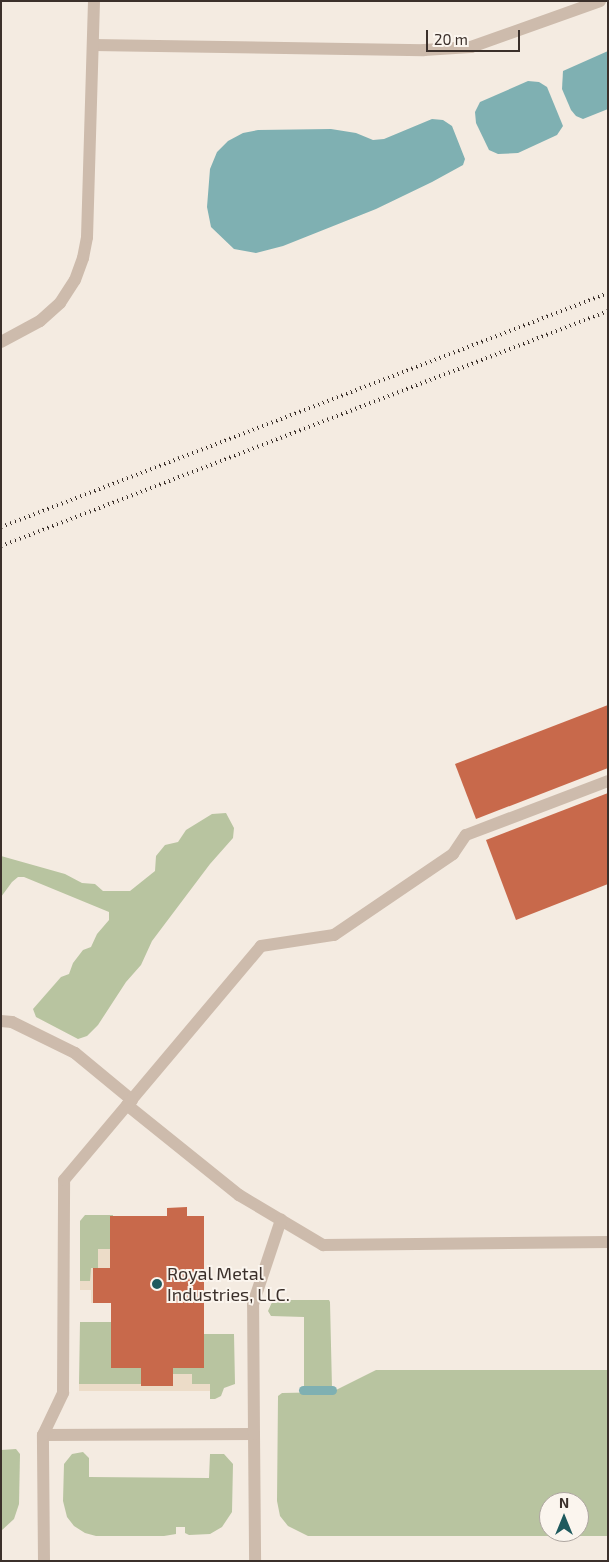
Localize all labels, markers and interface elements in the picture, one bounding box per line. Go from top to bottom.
scale bar [429,20,523,52]
text: 20 m [434,30,468,48]
place label: Royal Metal Industries, LLC. [167,1263,290,1306]
marker: Royal Metal Industries, LLC. [151,1278,163,1290]
north arrow [539,1492,589,1542]
text: N [559,1494,569,1511]

